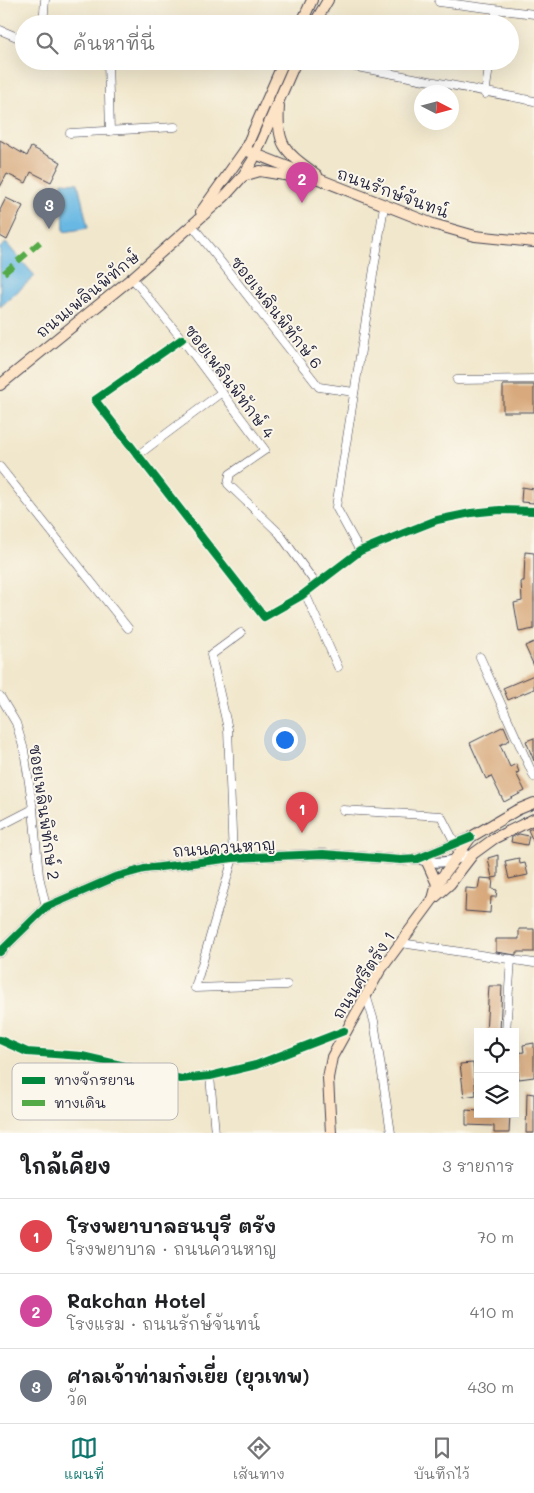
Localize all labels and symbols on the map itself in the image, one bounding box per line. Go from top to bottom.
north arrow [414,85,459,130]
street label: ถนนรักษ์จันทน์ [334,161,452,222]
pin: 2 [286,162,318,203]
pin: 3 [33,188,65,229]
street label: ถนนเพลินพิทักษ์ [31,246,143,342]
street label: ซอยเพลินพิทักษ์ 6 [226,251,328,373]
street label: ซอยเพลินพิทักษ์ 4 [180,320,280,443]
your location [272,727,298,753]
street label: ซอยเพลินพิทักษ์ 2 [25,743,65,881]
pin: 1 [286,792,318,833]
street label: ถนนควนหาญ [172,833,276,861]
street label: ถนนศรีตรัง 1 [327,927,399,1023]
legend [12,1063,178,1120]
text: ทางจักรยาน [54,1070,134,1089]
text: ทางเดิน [54,1093,106,1112]

